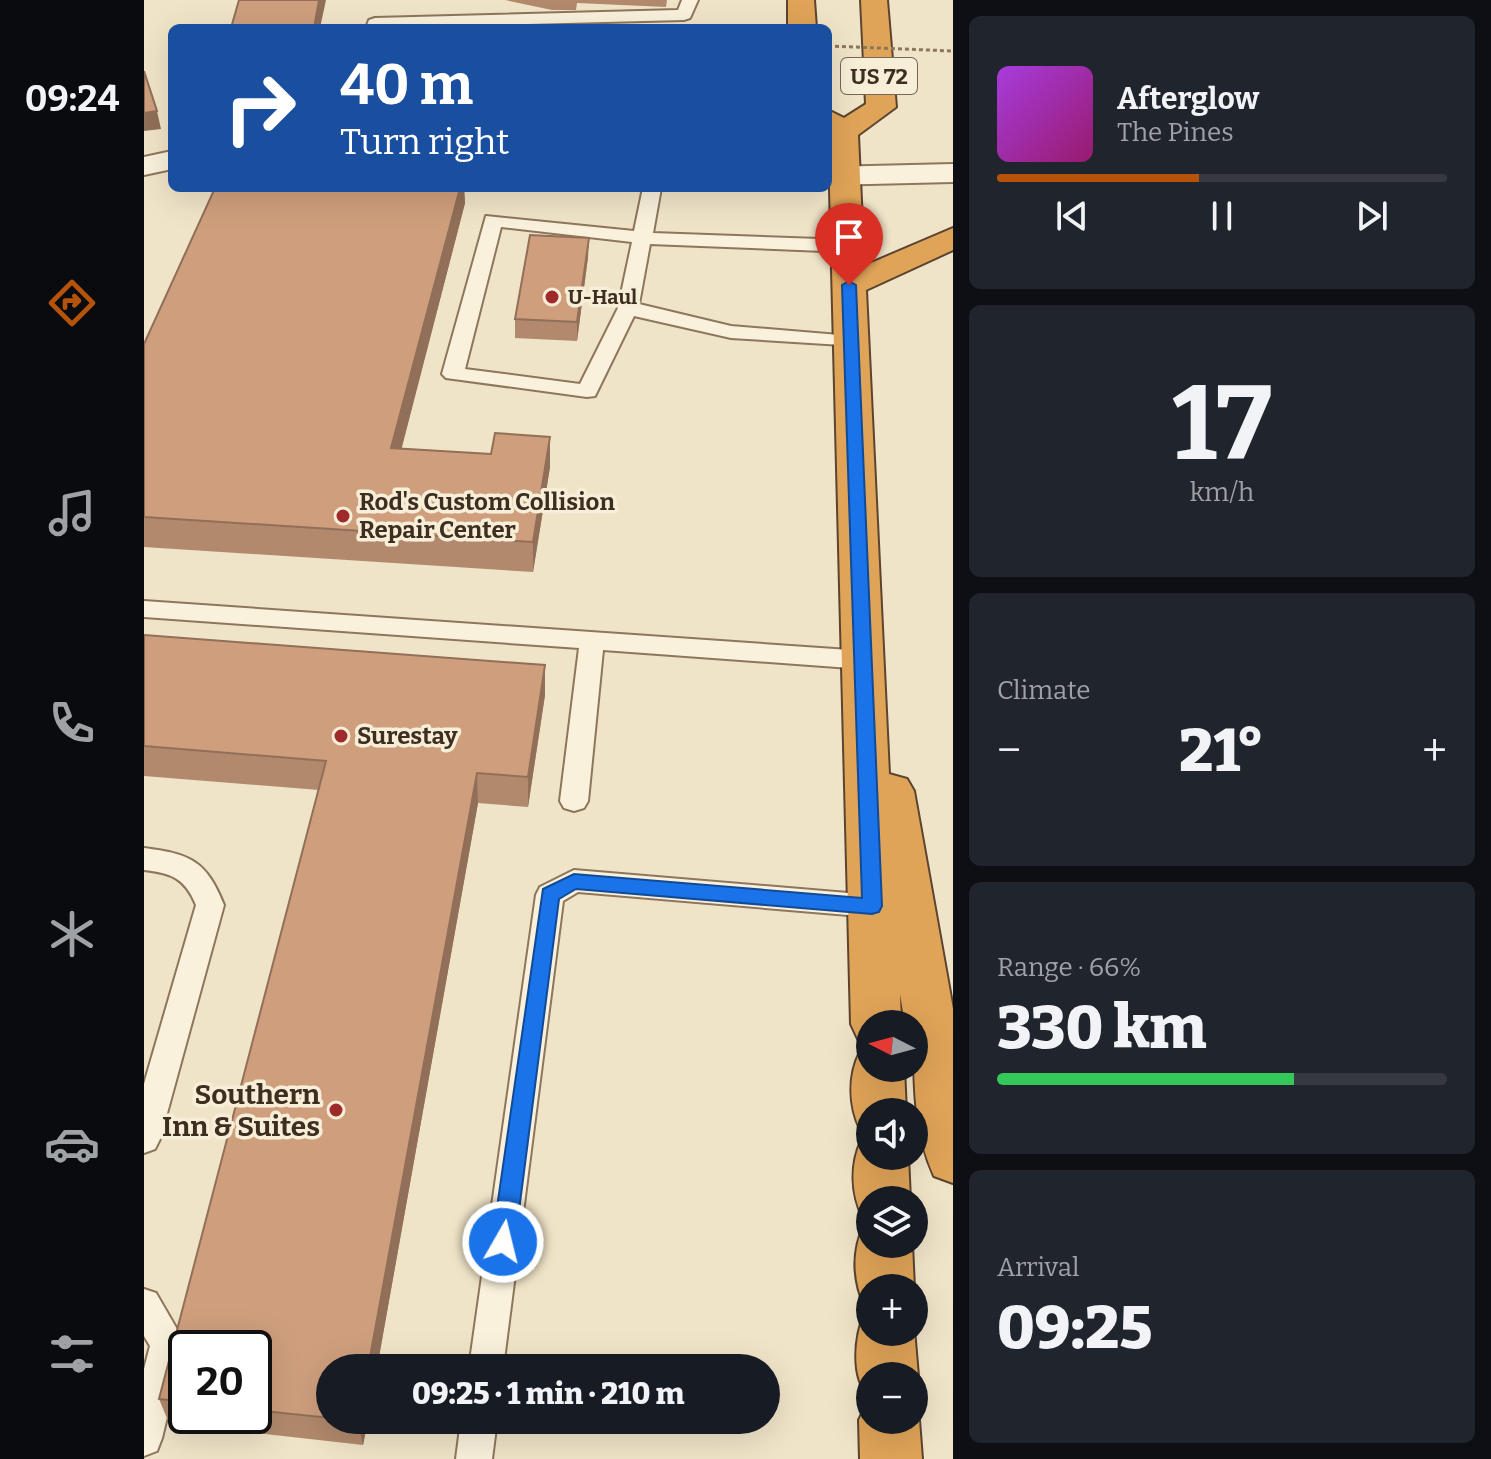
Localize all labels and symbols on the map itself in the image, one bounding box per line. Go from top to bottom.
road number: US 72 [841,58,917,94]
pin [815,203,883,285]
place label: U-Haul [568,285,637,309]
marker: U-Haul [543,288,561,306]
place label: Rod's Custom Collision Repair Center [359,488,615,544]
marker: Rod's Custom Collision Repair Center [334,507,352,525]
place label: Surestay [357,722,458,750]
marker: Surestay [332,727,350,745]
north arrow [856,1010,928,1082]
place label: Southern Inn & Suites [162,1078,320,1143]
marker: Southern Inn & Suites [327,1101,345,1119]
position arrow [461,1200,545,1284]
speed limit sign: 20 [168,1330,272,1434]

